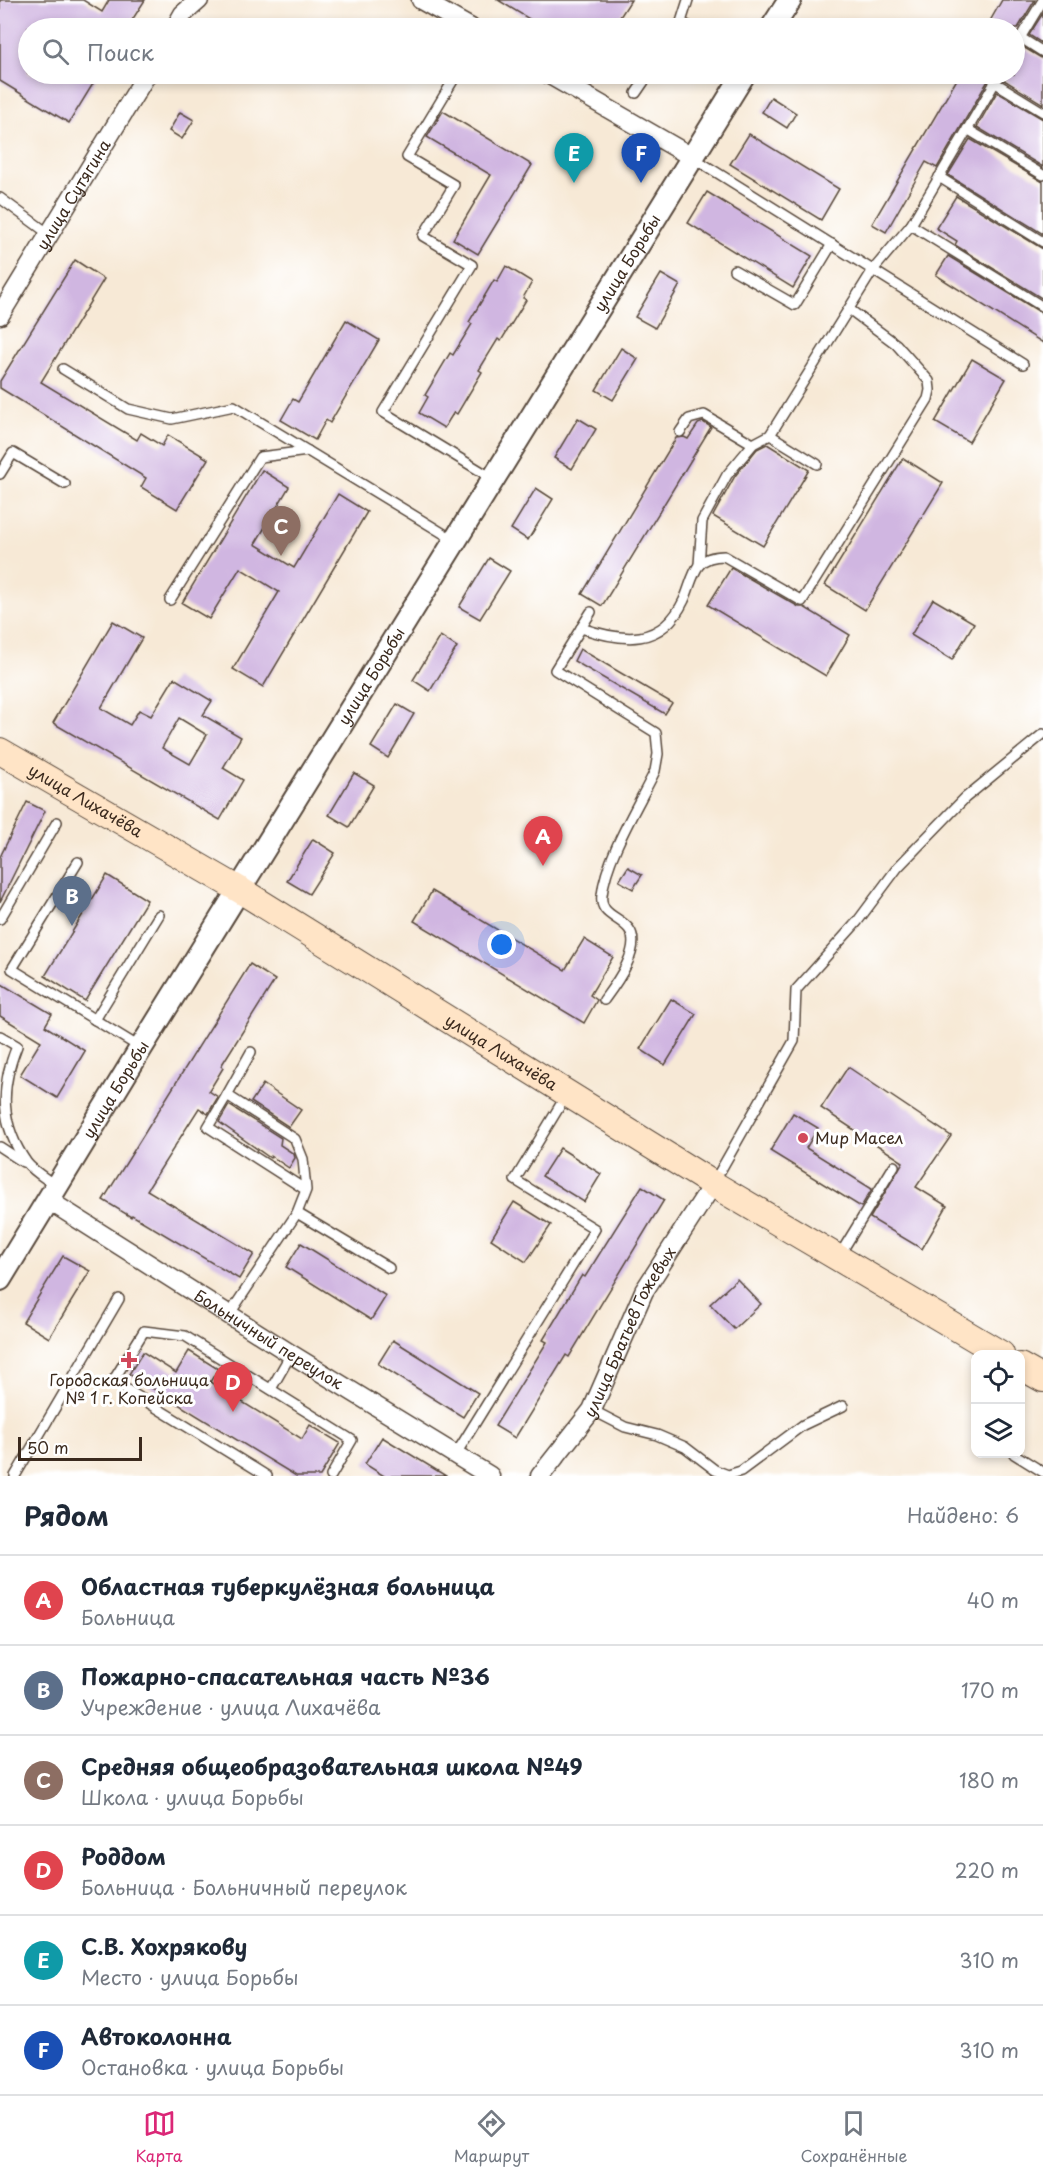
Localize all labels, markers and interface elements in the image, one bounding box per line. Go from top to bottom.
search box [18,18,1025,84]
icon: search [39,35,72,68]
text: Поиск [87,35,154,68]
street label: улица Сутягина [30,134,116,254]
pin: E [554,134,594,183]
pin: F [622,134,660,183]
street label: улица Борьбы [587,209,666,316]
pin: C [262,506,300,556]
street label: улица Борьбы [331,622,410,729]
street label: улица Лихачёва [25,757,148,842]
pin: A [524,816,562,866]
pin: B [52,876,92,926]
your location [487,930,516,959]
street label: улица Лихачёва [441,1007,563,1096]
street label: улица Борьбы [76,1035,154,1143]
place label: Мир Масел [815,1125,903,1149]
marker: Мир Масел [796,1131,810,1145]
street label: улица Братьев Гожевых [578,1241,681,1422]
street label: Больничный переулок [190,1283,349,1395]
map controls [971,1350,1025,1458]
button: locate [971,1350,1025,1404]
marker: Городская больница № 1 г. Копейска [120,1351,138,1369]
pin: D [214,1362,252,1412]
place label: Городская больница № 1 г. Копейска [49,1367,209,1409]
button: layers [971,1404,1025,1458]
scale bar [18,1434,142,1462]
text: 50 m [27,1435,68,1459]
text: Рядом [24,1496,109,1535]
text: Найдено: 6 [907,1500,1019,1530]
text: Областная туберкулёзная больница [81,1569,495,1602]
text: A [36,1585,51,1615]
text: 40 m [967,1585,1019,1615]
text: Больница [81,1602,175,1632]
text: Пожарно-спасательная часть №36 [81,1659,490,1692]
text: B [37,1675,50,1705]
text: 170 m [961,1675,1019,1705]
text: Учреждение · улица Лихачёва [81,1692,380,1722]
text: Средняя общеобразовательная школа №49 [81,1749,583,1782]
text: C [36,1765,51,1795]
text: 180 m [959,1765,1019,1795]
text: Школа · улица Борьбы [81,1782,304,1812]
text: Роддом [81,1839,166,1872]
text: D [36,1855,51,1885]
text: 220 m [955,1855,1019,1885]
text: Больница · Больничный переулок [81,1872,407,1902]
text: С.В. Хохрякову [81,1929,247,1962]
text: E [37,1945,50,1975]
text: 310 m [959,1945,1019,1975]
text: Место · улица Борьбы [81,1962,299,1992]
text: Автоколонна [81,2019,232,2052]
text: F [38,2035,49,2065]
text: 310 m [959,2035,1019,2065]
text: Остановка · улица Борьбы [81,2052,344,2082]
tab: Карта [136,2107,183,2167]
tab: Маршрут [454,2107,529,2167]
tab: Сохранённые [800,2107,907,2167]

